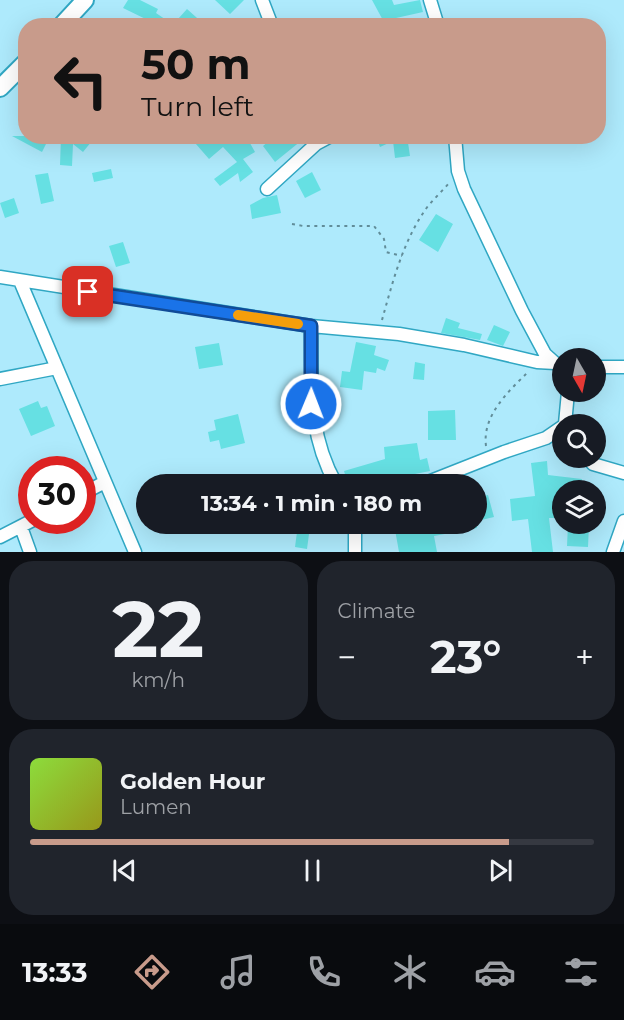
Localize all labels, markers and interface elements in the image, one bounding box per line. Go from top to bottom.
text: 50 m [141,38,250,90]
icon: left [42,42,120,120]
text: Turn left [141,90,254,123]
pin [62,266,113,317]
icon: arrive [71,275,104,308]
north arrow [552,348,606,402]
map controls [552,348,606,534]
position arrow [279,372,343,436]
button: search [552,414,606,468]
speed limit sign: 30 [18,456,96,534]
button: layers [552,480,606,534]
text: 13:34 · 1 min · 180 m [201,490,422,517]
text: 22 [112,581,204,677]
text: Climate [338,599,415,623]
text: 23° [430,629,501,684]
text: − [338,637,356,677]
text: + [575,637,594,677]
text: km/h [132,668,185,692]
text: Golden Hour [120,768,265,795]
text: Lumen [120,795,192,819]
icon: previous [108,854,141,887]
icon: pause [296,854,329,887]
icon: next [484,854,517,887]
icon: directions [131,951,173,993]
icon: music [217,951,259,993]
icon: phone [303,951,345,993]
icon: climate [389,951,431,993]
icon: car [474,951,516,993]
icon: filters [560,951,602,993]
text: 13:33 [22,956,87,989]

